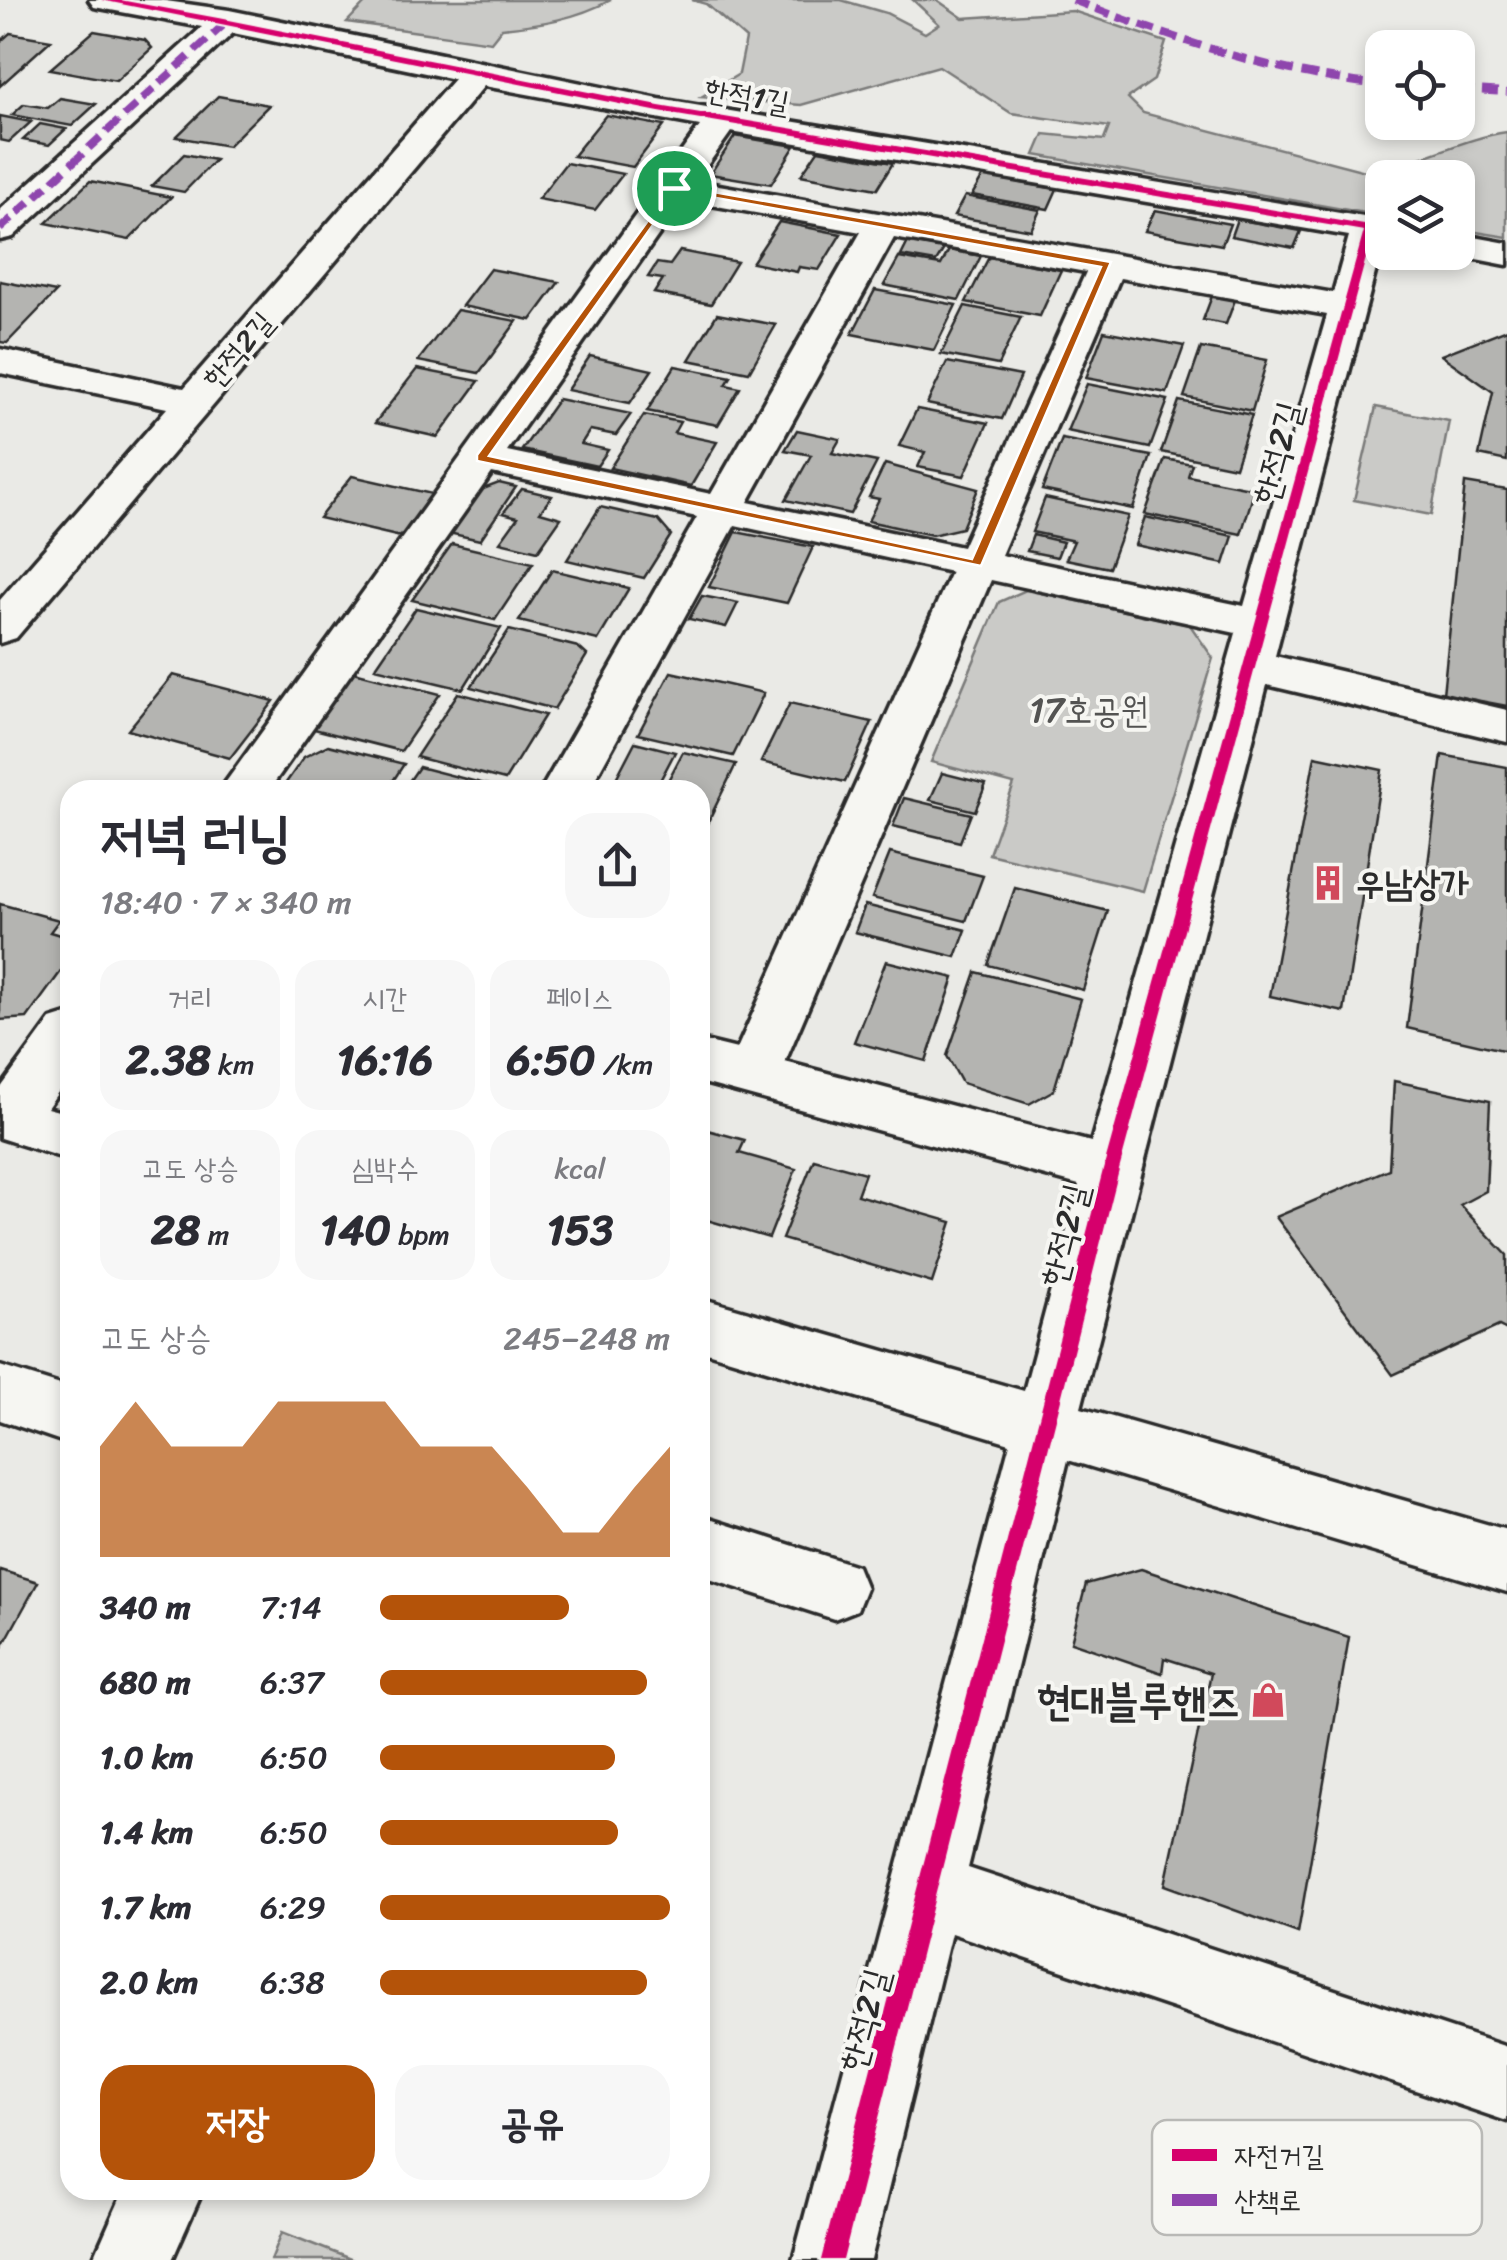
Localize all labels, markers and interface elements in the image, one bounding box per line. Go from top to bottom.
map controls [1365,30,1475,270]
button: locate [1365,30,1475,140]
street label: 한적1길 [700,62,794,130]
pin [632,146,717,231]
button: layers [1365,160,1475,270]
icon: arrive [647,161,702,216]
street label: 한적2길 [188,298,288,402]
street label: 한적2길 [1234,394,1320,512]
park label: 17호공원 [1029,679,1149,741]
text: 저녁 러닝 [100,788,291,885]
button: share [565,813,670,918]
place label: 우남상가 [1356,852,1469,914]
building icon: 우남상가 [1309,864,1347,902]
text: 18:40 · 7 × 340 m [100,874,352,931]
text: 거리 [167,974,213,1023]
text: 시간 [362,974,408,1023]
text: 페이스 [546,974,614,1023]
text: 2.38 [126,1023,211,1097]
text: 16:16 [337,1023,433,1097]
text: 6:50 [507,1023,596,1097]
text: km [211,1040,254,1089]
text: /km [596,1040,653,1089]
text: 고도 상승 [141,1144,239,1193]
text: 심박수 [351,1144,419,1193]
text: kcal [555,1144,605,1193]
street label: 한적2길 [1021,1177,1107,1293]
text: 28 [151,1193,200,1267]
text: 140 [320,1193,391,1267]
text: 153 [547,1193,613,1267]
text: m [200,1210,229,1259]
text: bpm [391,1210,450,1259]
text: 고도 상승 [100,1310,211,1367]
text: 245–248 m [503,1310,670,1367]
text: 340 m [100,1579,191,1636]
text: 7:14 [260,1579,322,1636]
text: 680 m [100,1654,191,1711]
text: 6:37 [260,1654,324,1711]
place label: 현대블루핸즈 [1037,1664,1240,1738]
shop icon: 현대블루핸즈 [1249,1681,1287,1719]
text: 1.0 km [100,1729,194,1786]
text: 6:50 [260,1729,328,1786]
text: 1.4 km [100,1804,193,1861]
text: 6:50 [260,1804,328,1861]
text: 1.7 km [100,1879,192,1936]
text: 6:29 [260,1879,326,1936]
text: 2.0 km [100,1954,198,2011]
text: 6:38 [260,1954,325,2011]
street label: 한적2길 [821,1961,907,2079]
button: 저장 [100,2065,375,2180]
button: 공유 [395,2065,670,2180]
legend [1152,2120,1482,2235]
text: 자전거길 [1234,2131,1324,2180]
text: 산책로 [1234,2176,1302,2225]

